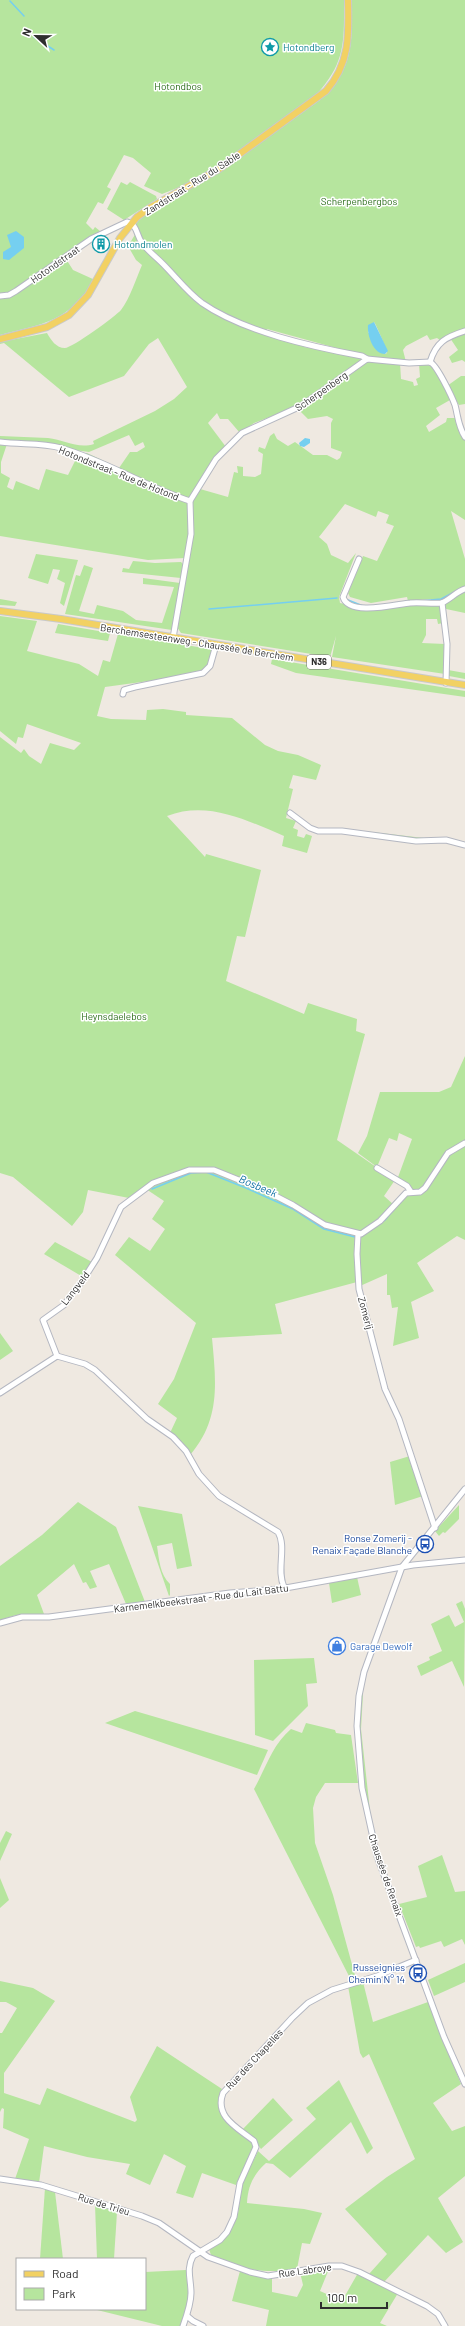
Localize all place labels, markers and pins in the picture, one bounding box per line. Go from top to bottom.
place icon: Hotondberg [260,37,280,57]
place label: Hotondberg [283,41,334,53]
building icon: Hotondmolen [91,234,111,254]
place label: Hotondmolen [114,238,172,250]
place label: Ronse Zomerij - Renaix Façade Blanche [312,1532,412,1556]
bus stop icon: Ronse Zomerij - Renaix Façade Blanche [415,1534,435,1554]
shop icon: Garage Dewolf [327,1636,347,1656]
place label: Garage Dewolf [350,1640,413,1652]
place label: Russeignies Chemin N° 14 [348,1961,405,1985]
bus stop icon: Russeignies Chemin N° 14 [408,1963,428,1983]

